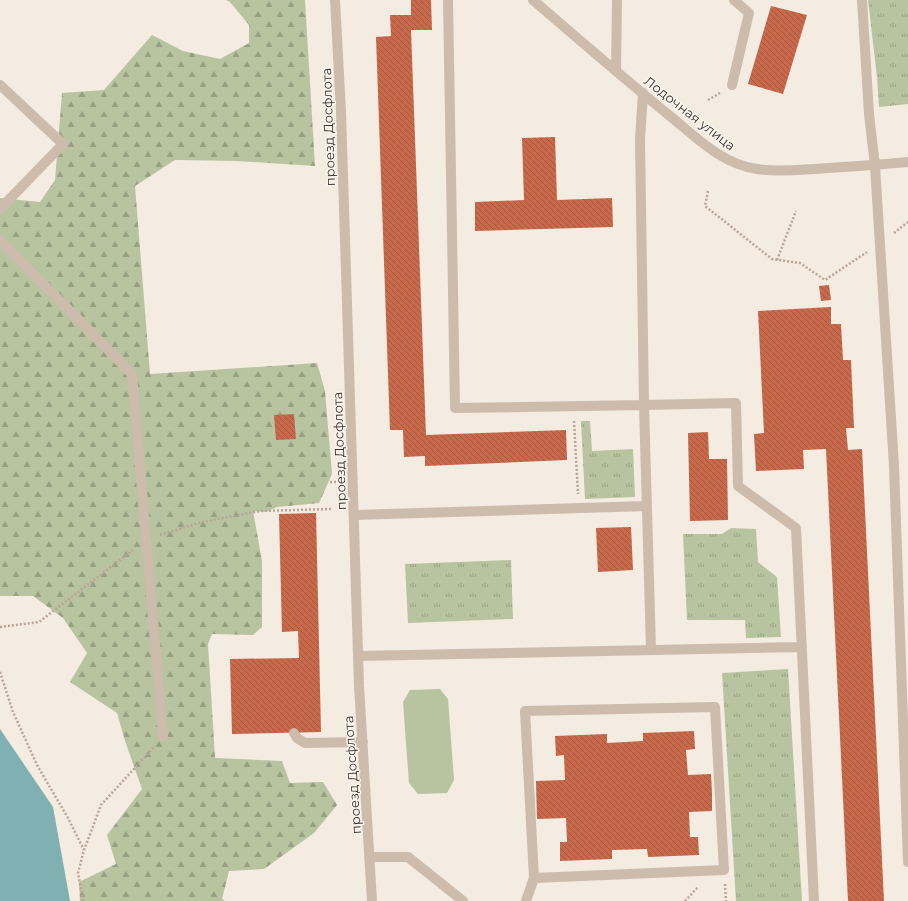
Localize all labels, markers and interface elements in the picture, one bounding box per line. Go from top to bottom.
street label: проезд Досфлота [318,67,338,187]
street label: Лодочная улица [641,72,739,154]
street label: проезд Досфлота [329,391,349,511]
street label: проезд Досфлота [340,715,364,835]

